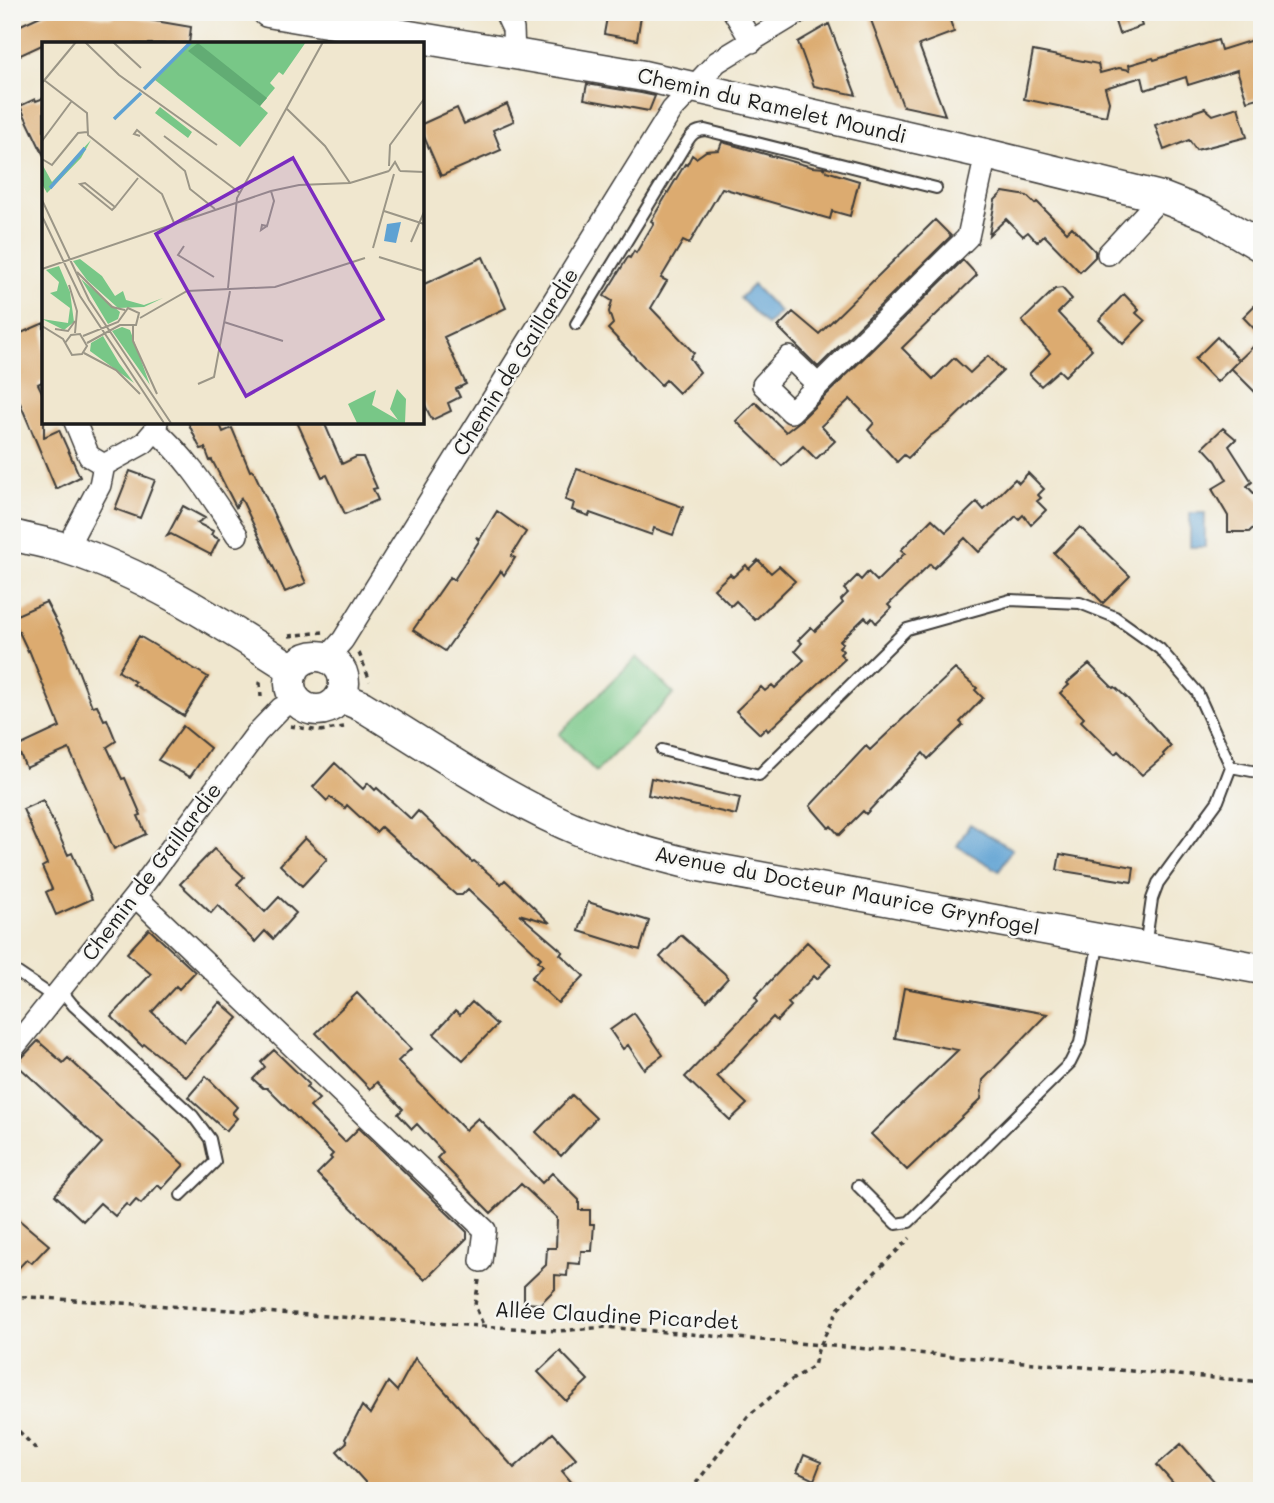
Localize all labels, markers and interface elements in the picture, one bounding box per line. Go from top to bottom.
inset map [42,42,424,424]
street label: Chemin du Ramelet Moundi [635,60,910,149]
street label: Chemin de Gaillardie [446,262,584,460]
street label: Chemin de Gaillardie [75,777,227,966]
street label: Avenue du Docteur Maurice Grynfogel [653,839,1042,940]
street label: Allée Claudine Picardet [494,1295,740,1334]

